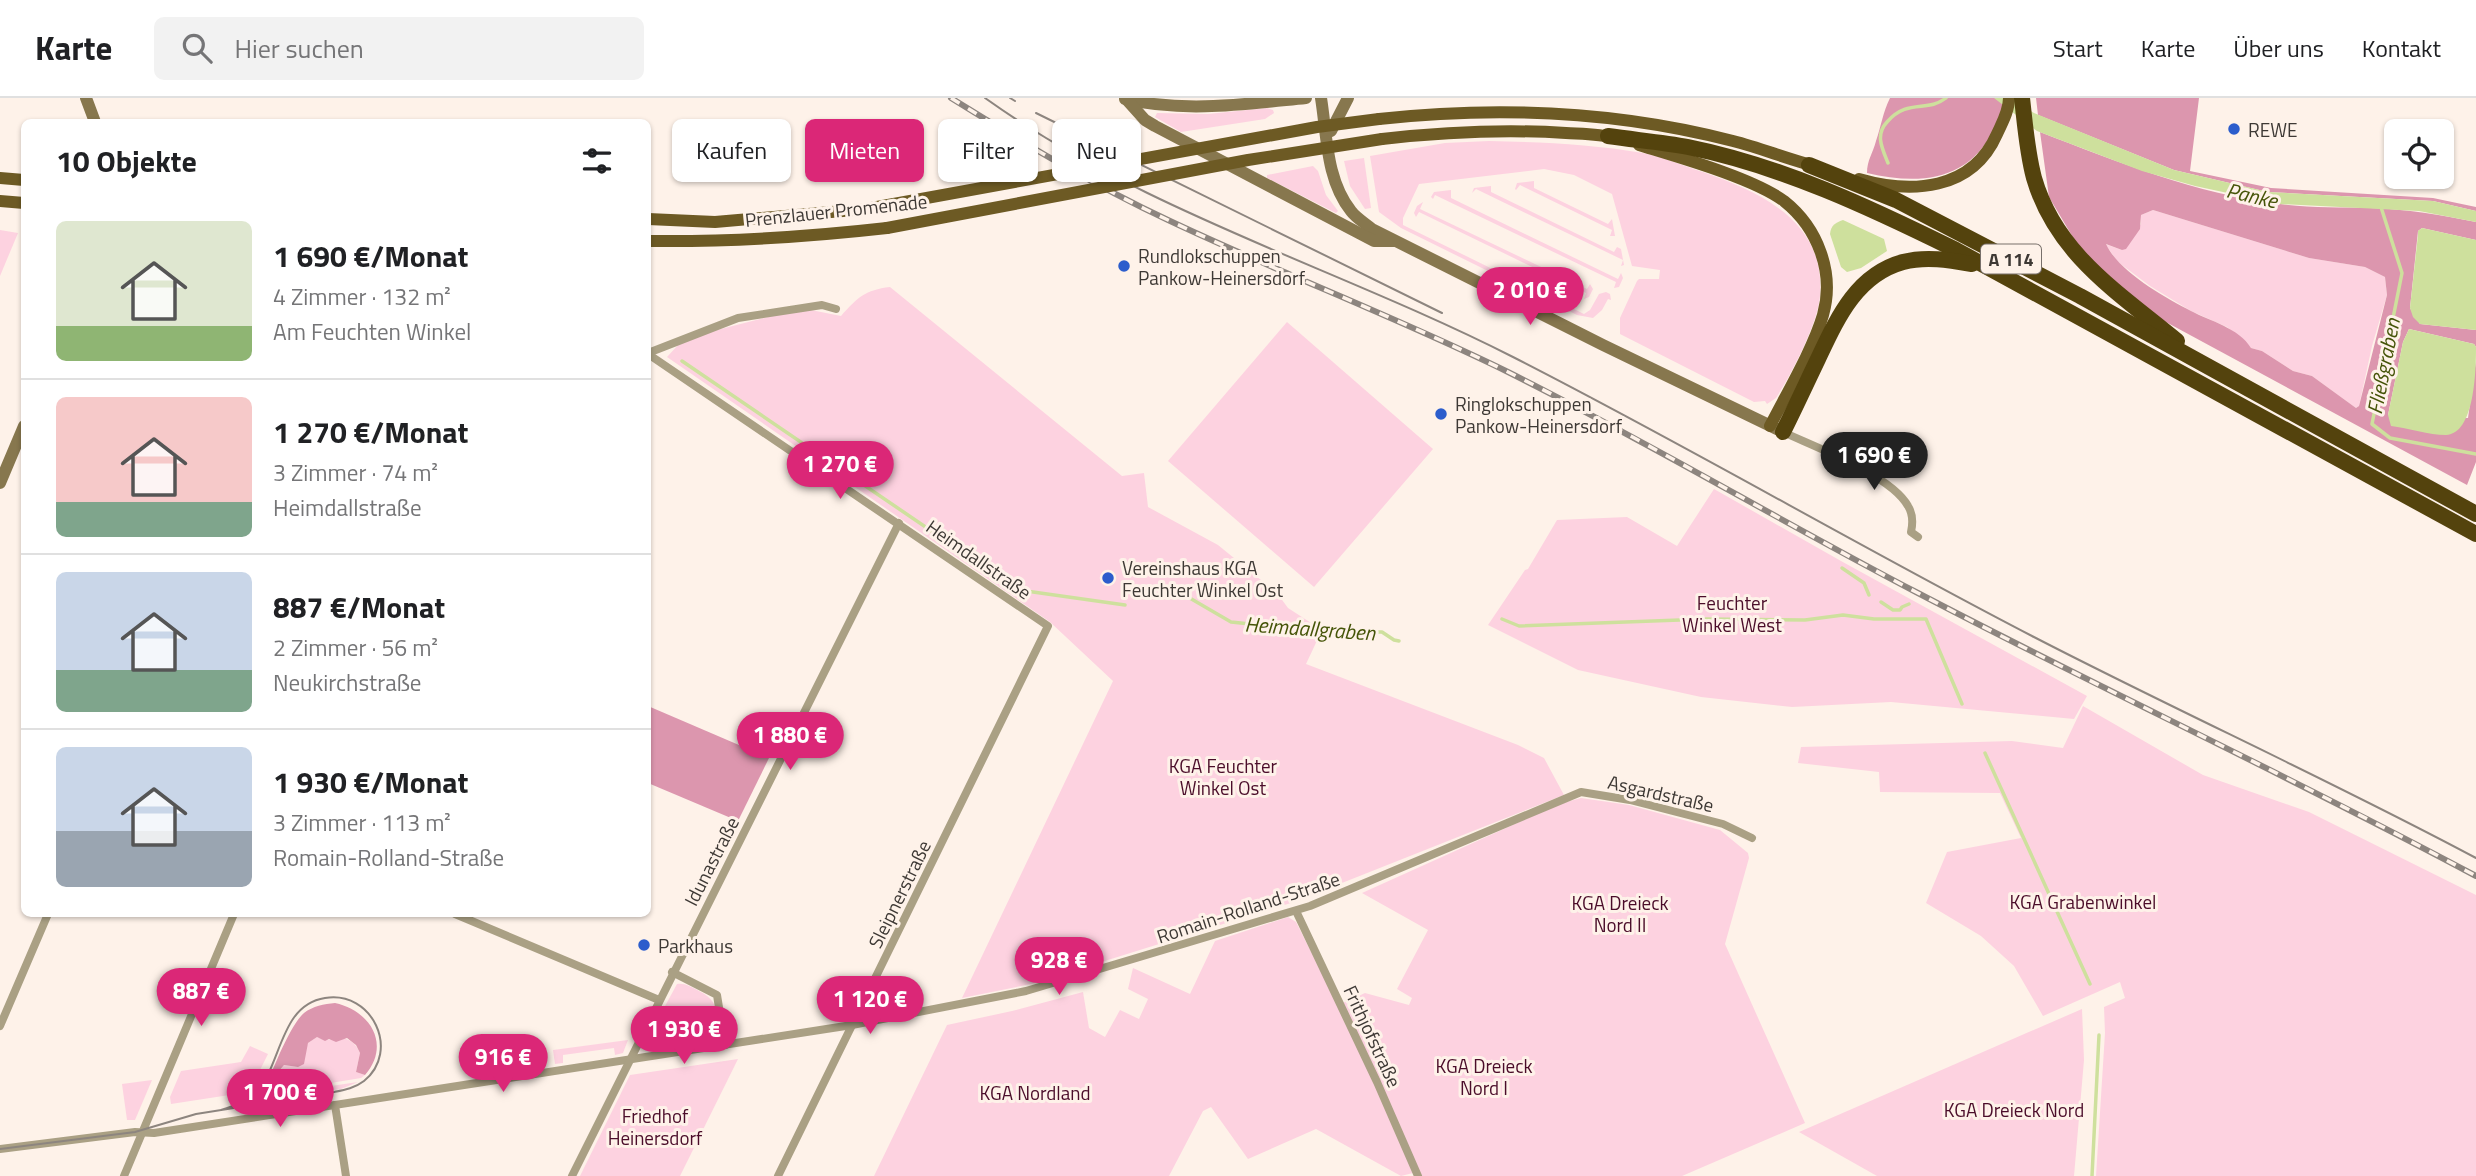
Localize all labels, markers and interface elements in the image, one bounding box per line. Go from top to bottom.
search box [154,17,644,80]
text: Karte [35,23,112,73]
icon: search [178,29,216,67]
text: Hier suchen [234,29,364,68]
text: Start [2053,30,2103,66]
text: Karte [2141,30,2195,66]
text: Über uns [2233,30,2324,66]
text: Kontakt [2362,30,2441,66]
place label: REWE [2248,115,2298,144]
chip: Kaufen [672,119,791,182]
chip: Mieten [805,119,924,182]
chip: Filter [938,119,1038,182]
chip: Neu [1052,119,1141,182]
map controls [2384,119,2454,189]
button: locate [2384,119,2454,189]
marker: REWE [2226,121,2242,137]
text: 10 Objekte [56,138,197,184]
icon: filters [578,142,616,180]
water label: Panke [2223,174,2282,217]
street label: Prenzlauer Promenade [743,186,929,234]
text: 1 690 €/Monat [273,233,469,279]
place label: Rundlokschuppen Pankow-Heinersdorf [1138,241,1306,292]
road number: A 114 [1981,244,2041,274]
icon: home [112,249,196,333]
marker: Rundlokschuppen Pankow-Heinersdorf [1116,258,1132,274]
pin: 2 010 € [1465,268,1595,327]
text: 2 010 € [1493,272,1567,307]
text: 4 Zimmer · 132 m² [273,279,451,314]
text: Am Feuchten Winkel [273,314,471,349]
water label: Fließgraben [2358,315,2408,417]
place label: Ringlokschuppen Pankow-Heinersdorf [1455,389,1623,440]
marker: Ringlokschuppen Pankow-Heinersdorf [1433,406,1449,422]
text: 1 270 €/Monat [273,409,469,455]
icon: home [112,425,196,509]
pin: 1 690 € [1809,432,1939,492]
text: 1 690 € [1837,437,1911,472]
pin: 1 270 € [775,442,905,501]
text: 1 270 € [803,446,877,481]
text: 3 Zimmer · 74 m² [273,455,438,490]
text: Heimdallstraße [273,490,422,525]
street label: Heimdallstraße [920,512,1038,606]
place label: Vereinshaus KGA Feuchter Winkel Ost [1122,553,1283,604]
marker: Vereinshaus KGA Feuchter Winkel Ost [1100,570,1116,586]
text: 887 €/Monat [273,584,445,630]
park label: Feuchter Winkel West [1682,588,1782,639]
icon: home [112,600,196,684]
water label: Heimdallgraben [1244,607,1377,649]
text: 2 Zimmer · 56 m² [273,630,438,665]
text: Neukirchstraße [273,665,422,700]
pin: 1 880 € [725,712,855,772]
text: 1 880 € [753,717,827,752]
park label: KGA Feuchter Winkel Ost [1169,751,1278,802]
text: 1 930 €/Monat [273,759,469,805]
street label: Asgardstraße [1605,767,1717,819]
icon: home [112,775,196,859]
text: 3 Zimmer · 113 m² [273,805,451,840]
street label: Idunastraße [676,811,746,911]
street label: Sleipnerstraße [860,835,938,953]
text: Romain-Rolland-Straße [273,840,504,875]
street label: Romain-Rolland-Straße [1153,864,1343,950]
park label: KGA Grabenwinkel [2010,887,2156,916]
park label: KGA Dreieck Nord II [1571,888,1669,939]
place label: Parkhaus [658,931,733,960]
marker: Parkhaus [636,937,652,953]
pin: 928 € [1010,937,1108,997]
text: 928 € [1031,942,1087,977]
pin: 887 € [152,968,250,1028]
text: 887 € [173,973,229,1008]
pin: 1 120 € [805,976,935,1036]
street label: Frithjofstraße [1337,980,1409,1092]
text: 1 120 € [833,981,907,1016]
pin: 1 930 € [619,1006,749,1066]
text: 1 930 € [647,1011,721,1046]
pin: 916 € [454,1034,552,1094]
text: 916 € [475,1039,531,1074]
park label: KGA Dreieck Nord I [1435,1051,1533,1102]
pin: 1 700 € [215,1070,345,1129]
text: 1 700 € [243,1074,317,1109]
park label: KGA Nordland [979,1078,1091,1107]
park label: KGA Dreieck Nord [1944,1095,2084,1124]
park label: Friedhof Heinersdorf [608,1101,703,1152]

